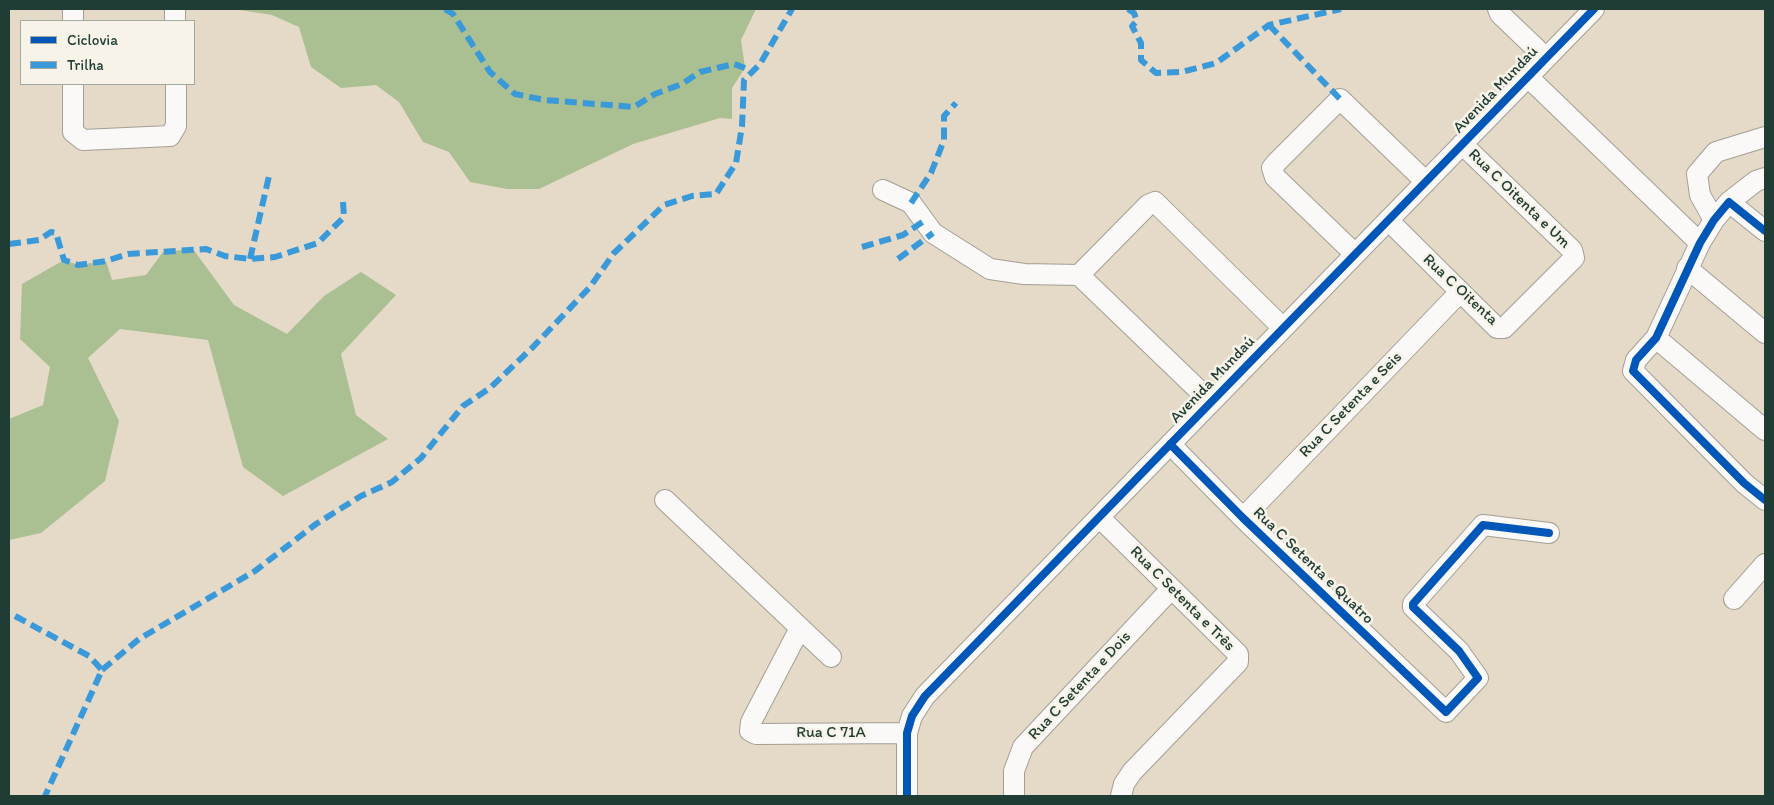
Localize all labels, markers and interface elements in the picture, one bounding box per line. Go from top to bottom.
legend [20,20,195,85]
text: Ciclovia [67,31,118,49]
street label: Avenida Mundaú [1449,42,1543,138]
text: Trilha [67,56,104,74]
street label: Rua C Oitenta e Um [1464,145,1574,253]
street label: Rua C Oitenta [1418,250,1502,330]
street label: Avenida Mundaú [1166,332,1260,428]
street label: Rua C Setenta e Seis [1296,348,1406,462]
street label: Rua C Setenta e Quatro [1249,503,1377,629]
street label: Rua C Setenta e Três [1125,542,1239,656]
street label: Rua C Setenta e Dois [1025,628,1135,744]
street label: Rua C 71A [796,723,866,743]

